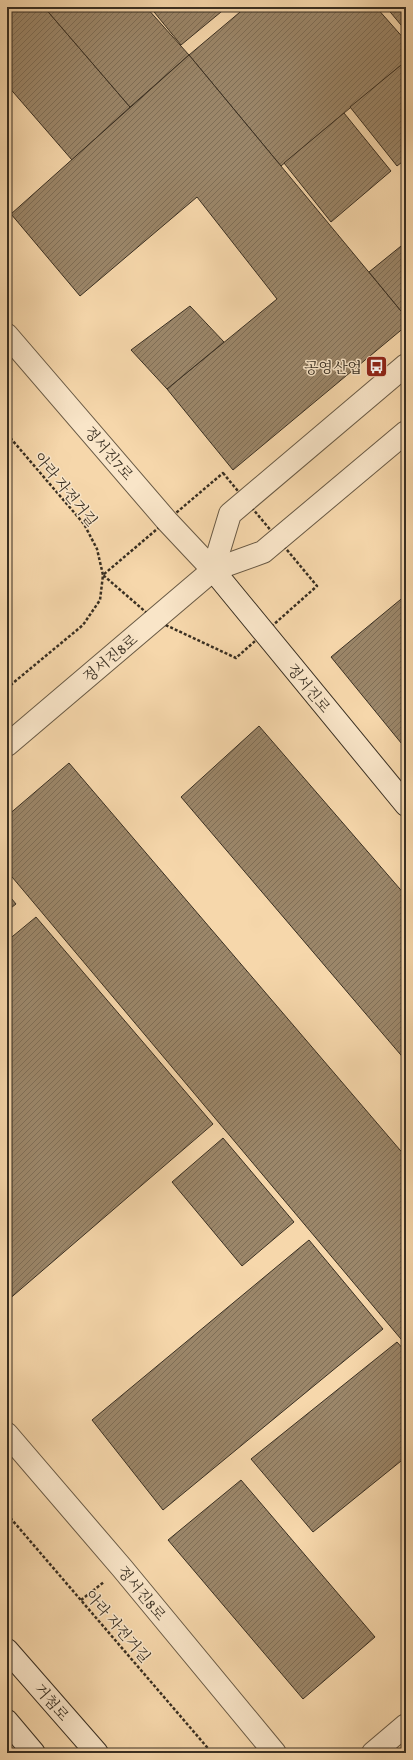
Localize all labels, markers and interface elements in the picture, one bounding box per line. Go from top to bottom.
bus stop icon: 공영산업 [364,354,390,380]
place label: 공영산업 [304,357,362,378]
street label: 정서진7로 [80,422,139,485]
street label: 아라 자전거길 [29,447,103,531]
street label: 정서진8로 [78,629,142,687]
street label: 정서진로 [282,659,336,717]
street label: 정서진8로 [113,1561,171,1625]
street label: 아라 자전거길 [80,1585,156,1667]
street label: 거첨로 [30,1679,75,1726]

